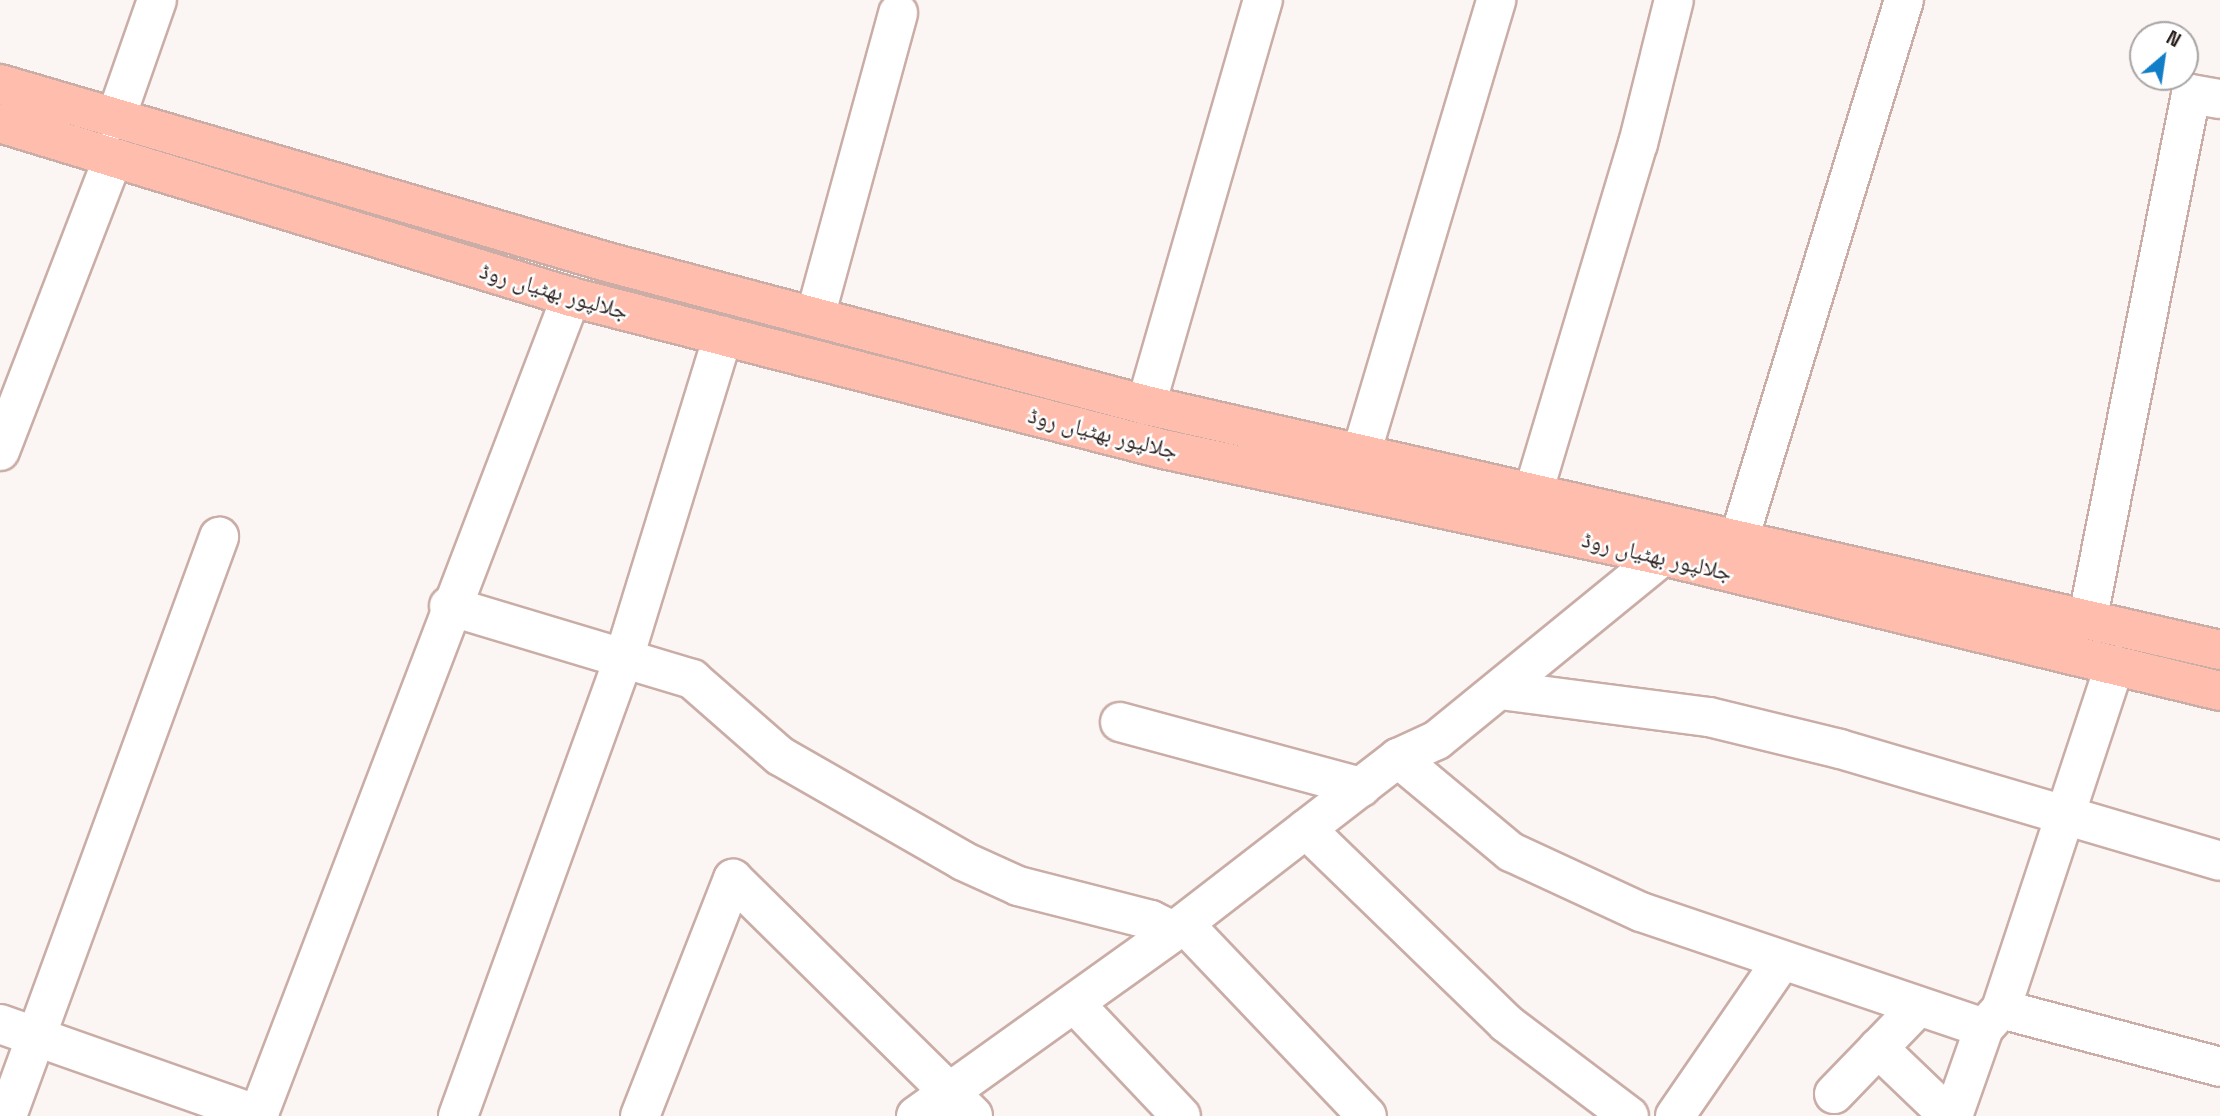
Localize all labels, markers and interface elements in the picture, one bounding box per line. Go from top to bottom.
north arrow [2129,21,2199,91]
text: N [2162,25,2185,53]
street label: جلالپور بھٹیاں روڈ [476,257,632,325]
street label: جلالپور بھٹیاں روڈ [1025,401,1181,465]
street label: جلالپور بھٹیاں روڈ [1579,525,1735,587]

